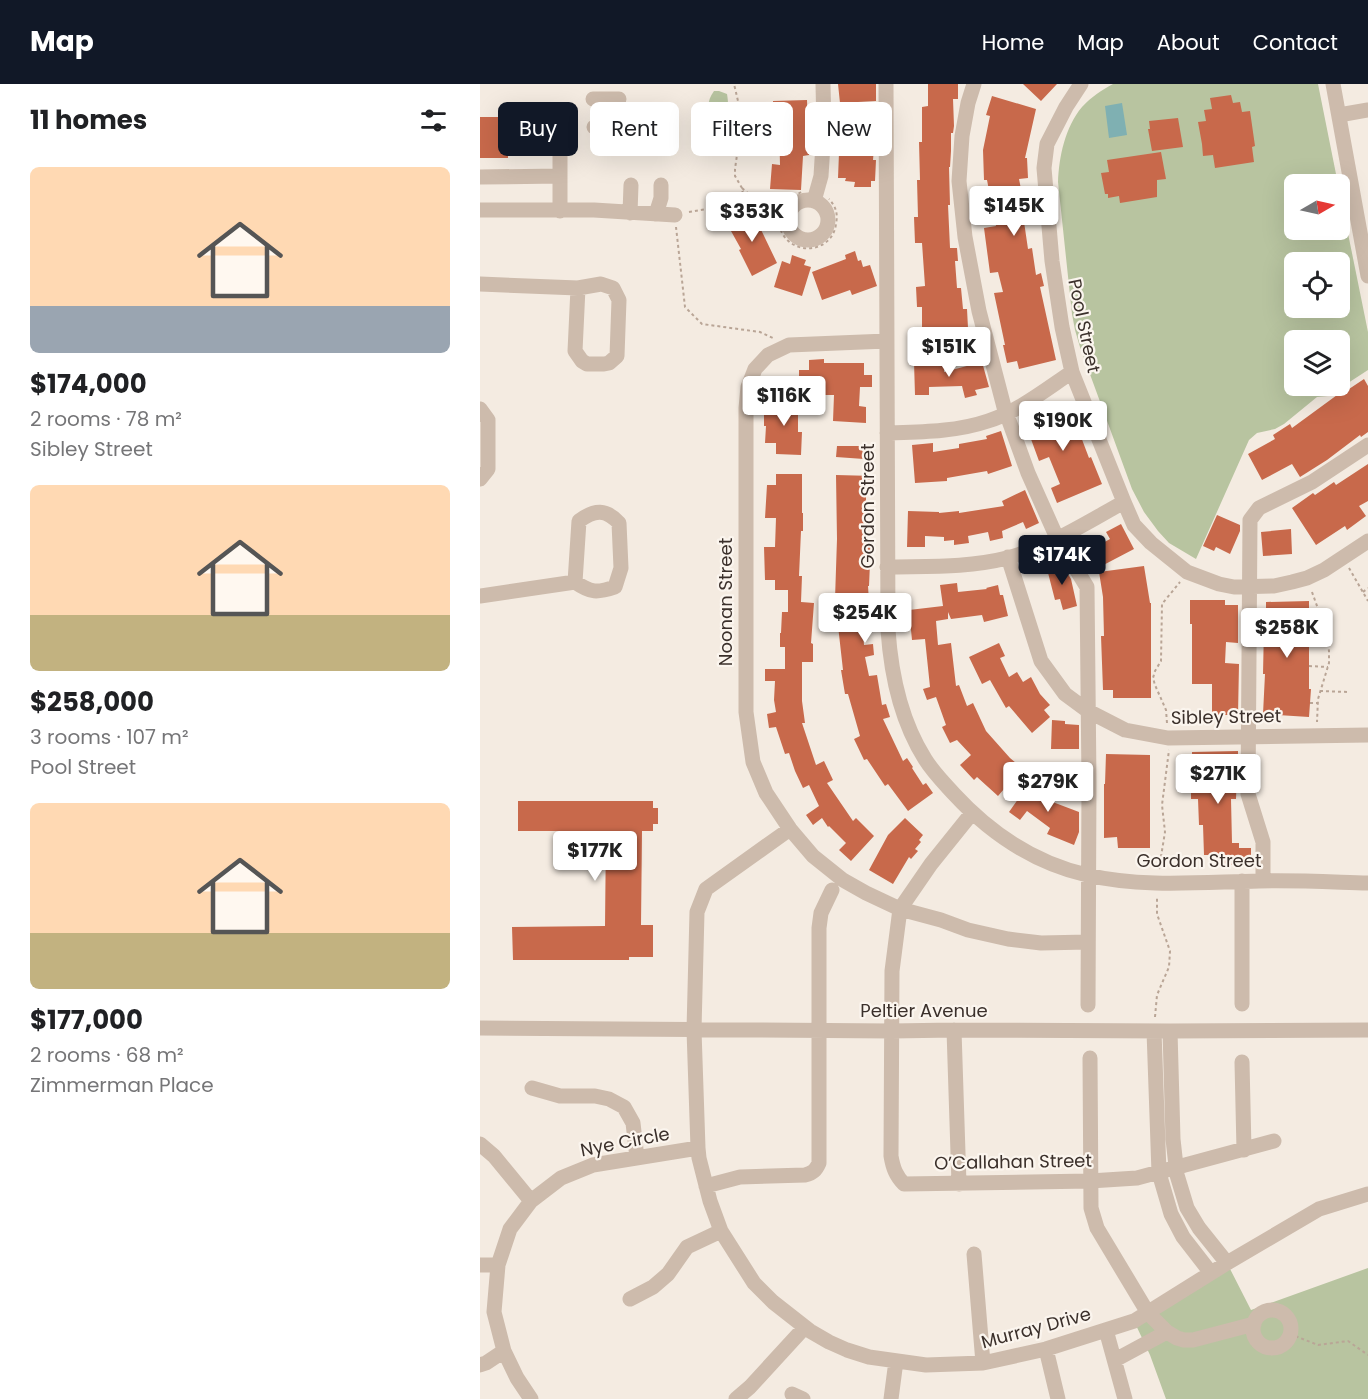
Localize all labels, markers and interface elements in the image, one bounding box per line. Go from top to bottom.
text: Map [30,22,94,61]
text: Home [982,28,1044,57]
text: Map [1077,28,1124,57]
text: About [1157,28,1220,57]
text: Contact [1253,28,1338,57]
text: 11 homes [30,102,147,138]
chip: Buy [498,102,578,156]
chip: Rent [590,102,679,156]
chip: Filters [691,102,793,156]
chip: New [805,102,892,156]
icon: filters [417,104,450,137]
north arrow [1284,174,1350,240]
map controls [1284,174,1350,396]
pin: $145K [972,186,1056,237]
text: $145K [983,191,1045,219]
pin: $353K [710,192,794,243]
text: $353K [720,197,784,225]
icon: home [186,206,294,314]
button: locate [1284,252,1350,318]
street label: Pool Street [1062,277,1107,375]
pin: $151K [907,327,991,378]
button: layers [1284,330,1350,396]
text: $151K [921,332,977,360]
text: $174,000 [30,366,147,402]
pin: $116K [742,376,826,427]
text: $116K [757,381,811,409]
pin: $190K [1021,401,1105,452]
text: 2 rooms · 78 m² [30,405,182,433]
text: $190K [1033,406,1093,434]
text: Sibley Street [30,435,153,463]
street label: Gordon Street [855,444,880,568]
icon: home [186,524,294,632]
pin: $174K [1020,535,1104,586]
street label: Noonan Street [713,538,738,666]
text: $174K [1033,540,1091,568]
pin: $254K [823,593,907,644]
text: $254K [832,598,898,626]
pin: $258K [1245,608,1329,659]
text: $258K [1255,613,1319,641]
text: $258,000 [30,684,154,720]
street label: Sibley Street [1171,703,1281,730]
text: 3 rooms · 107 m² [30,723,189,751]
text: Pool Street [30,753,136,781]
pin: $271K [1176,754,1260,805]
text: $271K [1190,759,1246,787]
pin: $279K [1006,762,1090,813]
text: $279K [1017,767,1079,795]
pin: $177K [553,831,637,882]
text: $177K [567,836,623,864]
icon: home [186,842,294,950]
street label: Gordon Street [1137,848,1261,873]
street label: Peltier Avenue [860,998,988,1023]
text: $177,000 [30,1002,143,1038]
text: 2 rooms · 68 m² [30,1041,184,1069]
text: Zimmerman Place [30,1071,214,1099]
street label: Nye Circle [578,1121,672,1162]
street label: O’Callahan Street [934,1148,1092,1175]
street label: Murray Drive [978,1301,1094,1354]

